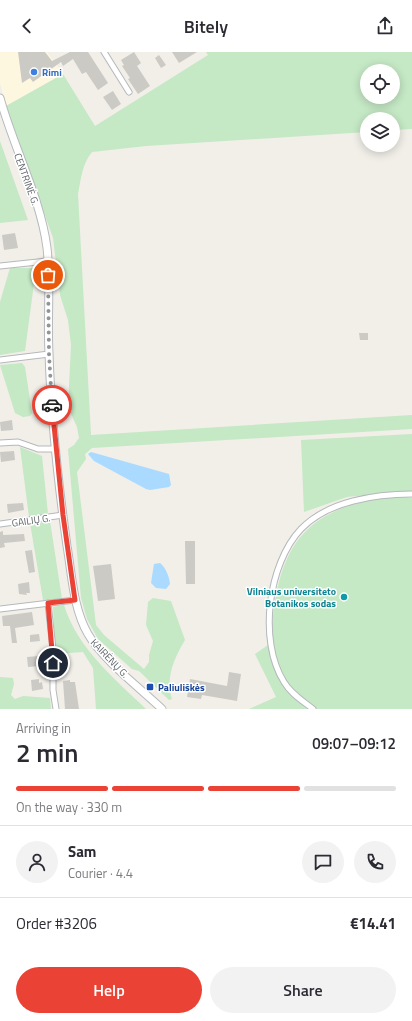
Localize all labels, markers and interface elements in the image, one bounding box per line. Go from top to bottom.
text: Bitely [184,13,228,40]
icon: back [16,15,38,37]
icon: share [374,15,396,37]
map controls [360,64,400,152]
button: locate [360,64,400,104]
place label: Rimi [42,65,62,80]
marker: Rimi [29,67,39,77]
button: layers [360,112,400,152]
street label: CENTRINĖ G. [10,151,43,207]
pin [31,258,65,292]
icon: bag [37,264,59,286]
courier [32,385,72,425]
icon: car [41,394,63,416]
street label: GAILIŲ G. [11,510,51,531]
place label: Vilniaus universiteto Botanikos sodas [247,584,336,611]
marker: Vilniaus universiteto Botanikos sodas [339,592,349,602]
street label: KAIRĖNŲ G. [87,635,132,681]
pin [36,646,70,680]
icon: home [42,652,64,674]
place label: Paliuliškės [158,680,205,695]
marker: Paliuliškės [145,682,155,692]
text: Arriving in [16,718,71,738]
text: 09:07–09:12 [312,732,396,755]
text: 2 min [16,733,79,772]
text: On the way · 330 m [16,797,122,817]
text: Sam [68,840,96,863]
button: person [16,841,58,883]
button: chat [302,841,344,883]
button: phone [354,841,396,883]
text: Courier · 4.4 [68,863,133,883]
text: Order #3206 [16,912,97,935]
text: €14.41 [350,912,396,935]
button: Help [16,967,202,1013]
button: Share [210,967,396,1013]

